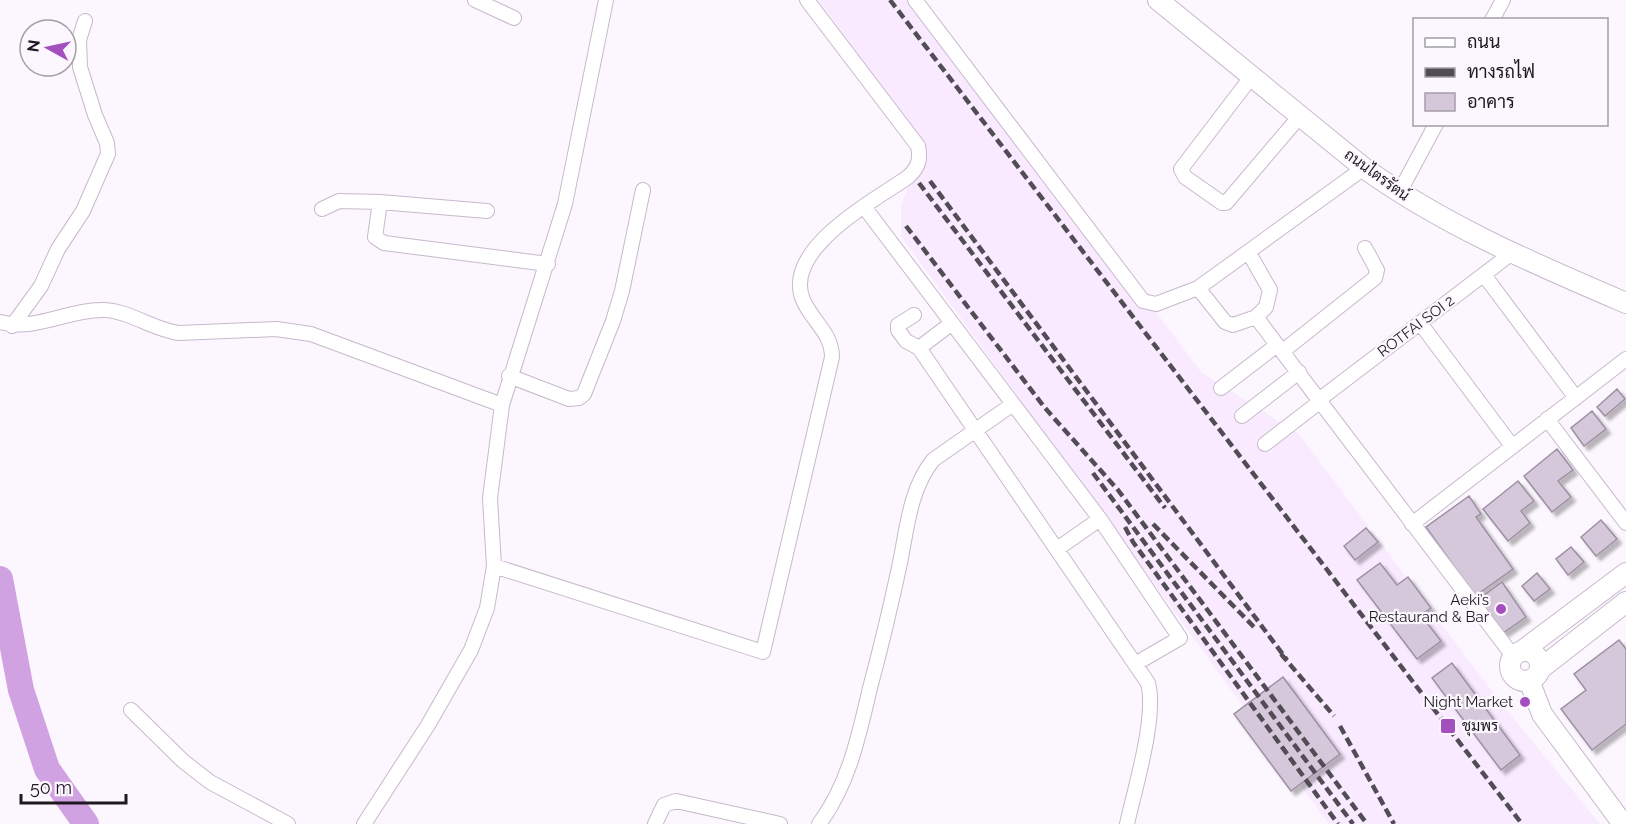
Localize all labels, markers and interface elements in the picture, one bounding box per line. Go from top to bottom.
north arrow [18,18,78,78]
legend [1413,18,1608,126]
text: ถนน [1467,31,1500,52]
text: N [23,39,44,53]
text: ทางรถไฟ [1467,59,1535,82]
text: อาคาร [1467,91,1515,112]
street label: ถนนไตรรัตน์ [1341,145,1414,205]
street label: ROTFAI SOI 2 [1374,291,1458,361]
place label: Aeki’s Restaurand & Bar [1369,591,1490,626]
marker: Aeki’s Restaurand & Bar [1494,602,1508,616]
place label: Night Market [1424,693,1513,711]
marker: Night Market [1518,695,1532,709]
marker: ชุมพร [1439,717,1457,735]
place label: ชุมพร [1462,717,1498,737]
scale bar [21,767,126,805]
text: 50 m [30,777,72,798]

